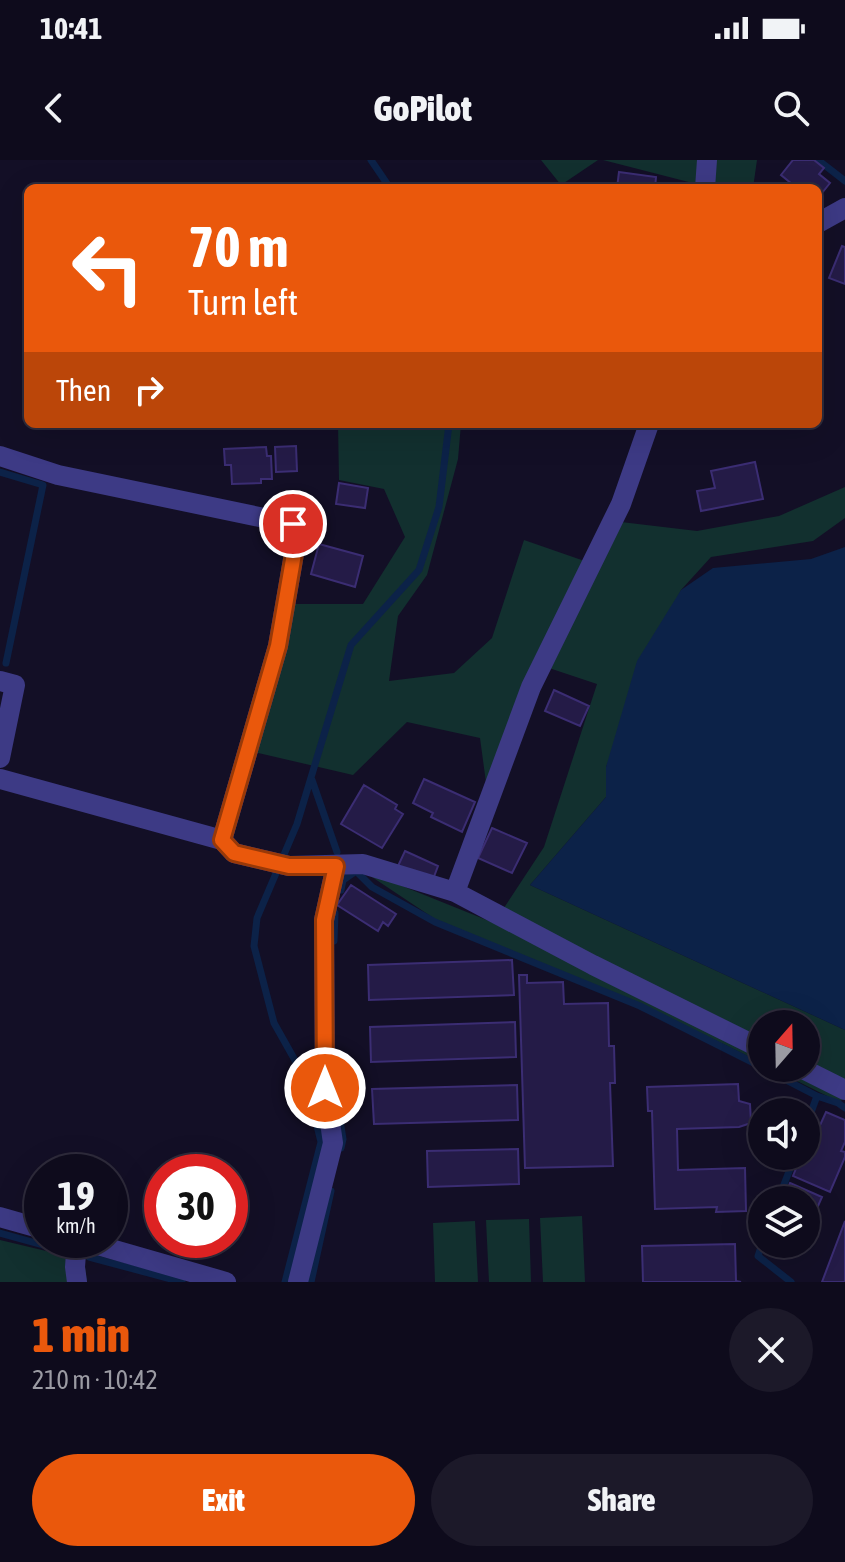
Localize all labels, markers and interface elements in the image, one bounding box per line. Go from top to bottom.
text: 10:41 [40,11,102,45]
icon: back [32,86,76,130]
icon: search [769,86,813,130]
text: GoPilot [373,87,472,129]
text: 70 m [188,215,289,279]
icon: left [56,216,160,320]
text: Turn left [188,281,298,323]
icon: right [127,368,171,412]
text: Then [56,373,111,407]
pin [259,490,327,558]
icon: arrive [271,502,315,546]
north arrow [748,1010,820,1082]
map controls [748,1010,820,1258]
position arrow [283,1046,367,1130]
button: sound [748,1098,820,1170]
speed limit sign: 30 [144,1154,248,1258]
text: 19 [57,1173,95,1218]
button: layers [748,1186,820,1258]
text: km/h [56,1214,96,1237]
text: 1 min [32,1307,130,1362]
button: close [729,1308,813,1392]
text: 210 m · 10:42 [32,1365,158,1395]
button: Exit [32,1454,415,1546]
button: Share [431,1454,813,1546]

